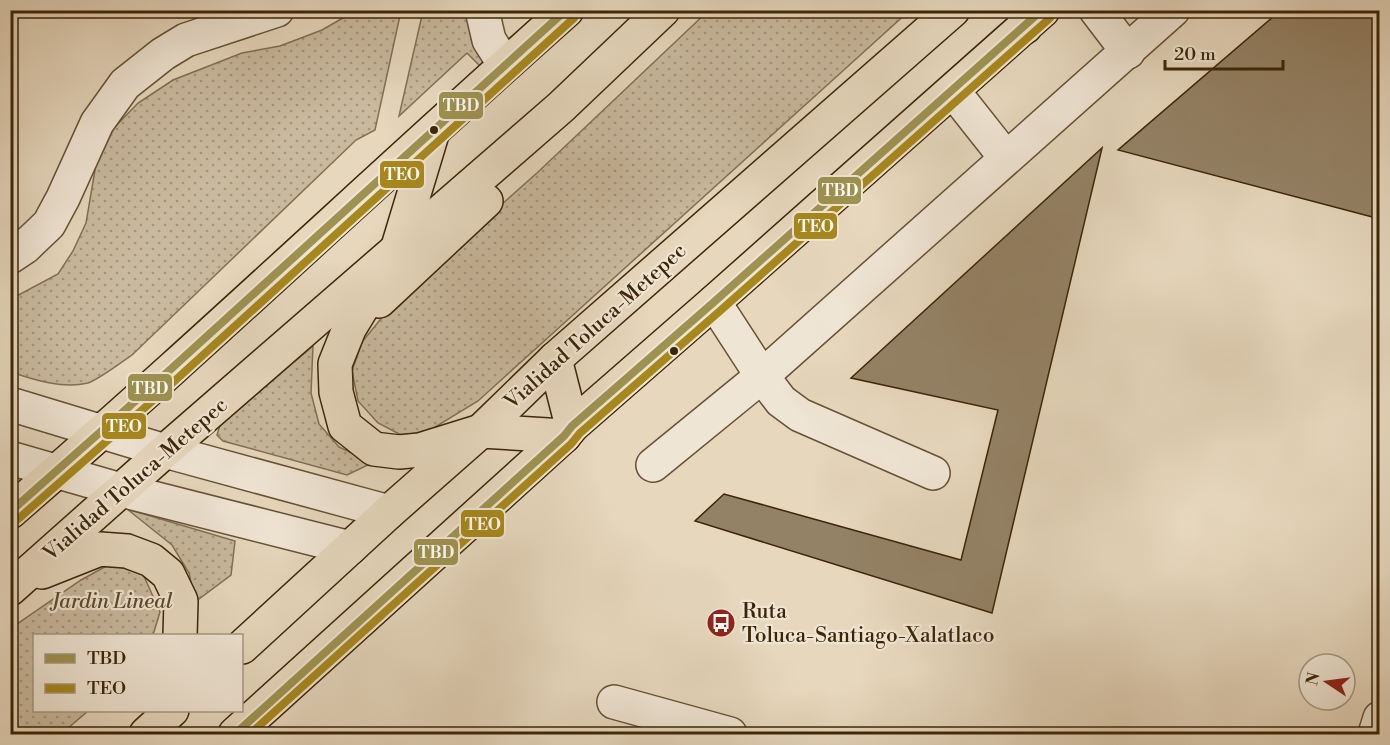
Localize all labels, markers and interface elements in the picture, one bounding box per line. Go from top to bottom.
scale bar [1165,33,1284,71]
text: 20 m [1174,43,1216,66]
line badge: TBD [438,91,484,120]
text: TBD [443,96,479,116]
unlabelled marker [428,124,440,136]
line badge: TEO [379,160,425,189]
text: TEO [384,165,420,185]
line badge: TBD [817,176,862,205]
text: TBD [822,181,858,201]
line badge: TEO [793,212,838,240]
text: TEO [798,217,834,237]
street label: Vialidad Toluca-Metepec [498,238,692,416]
unlabelled marker [668,345,680,357]
line badge: TBD [127,373,173,402]
text: TBD [132,379,168,399]
street label: Vialidad Toluca-Metepec [37,392,233,568]
line badge: TEO [101,412,147,440]
text: TEO [106,417,142,437]
line badge: TEO [460,509,505,538]
text: TEO [465,515,501,535]
line badge: TBD [413,538,459,566]
text: TBD [418,543,454,563]
park label: Jardin Lineal [50,589,173,615]
place label: Ruta Toluca-Santiago-Xalatlaco [742,599,994,649]
bus stop icon: Ruta Toluca-Santiago-Xalatlaco [705,607,737,639]
legend [33,634,243,712]
text: TBD [87,647,126,670]
north arrow [1297,652,1357,712]
text: N [1302,670,1325,687]
text: TEO [87,677,126,700]

